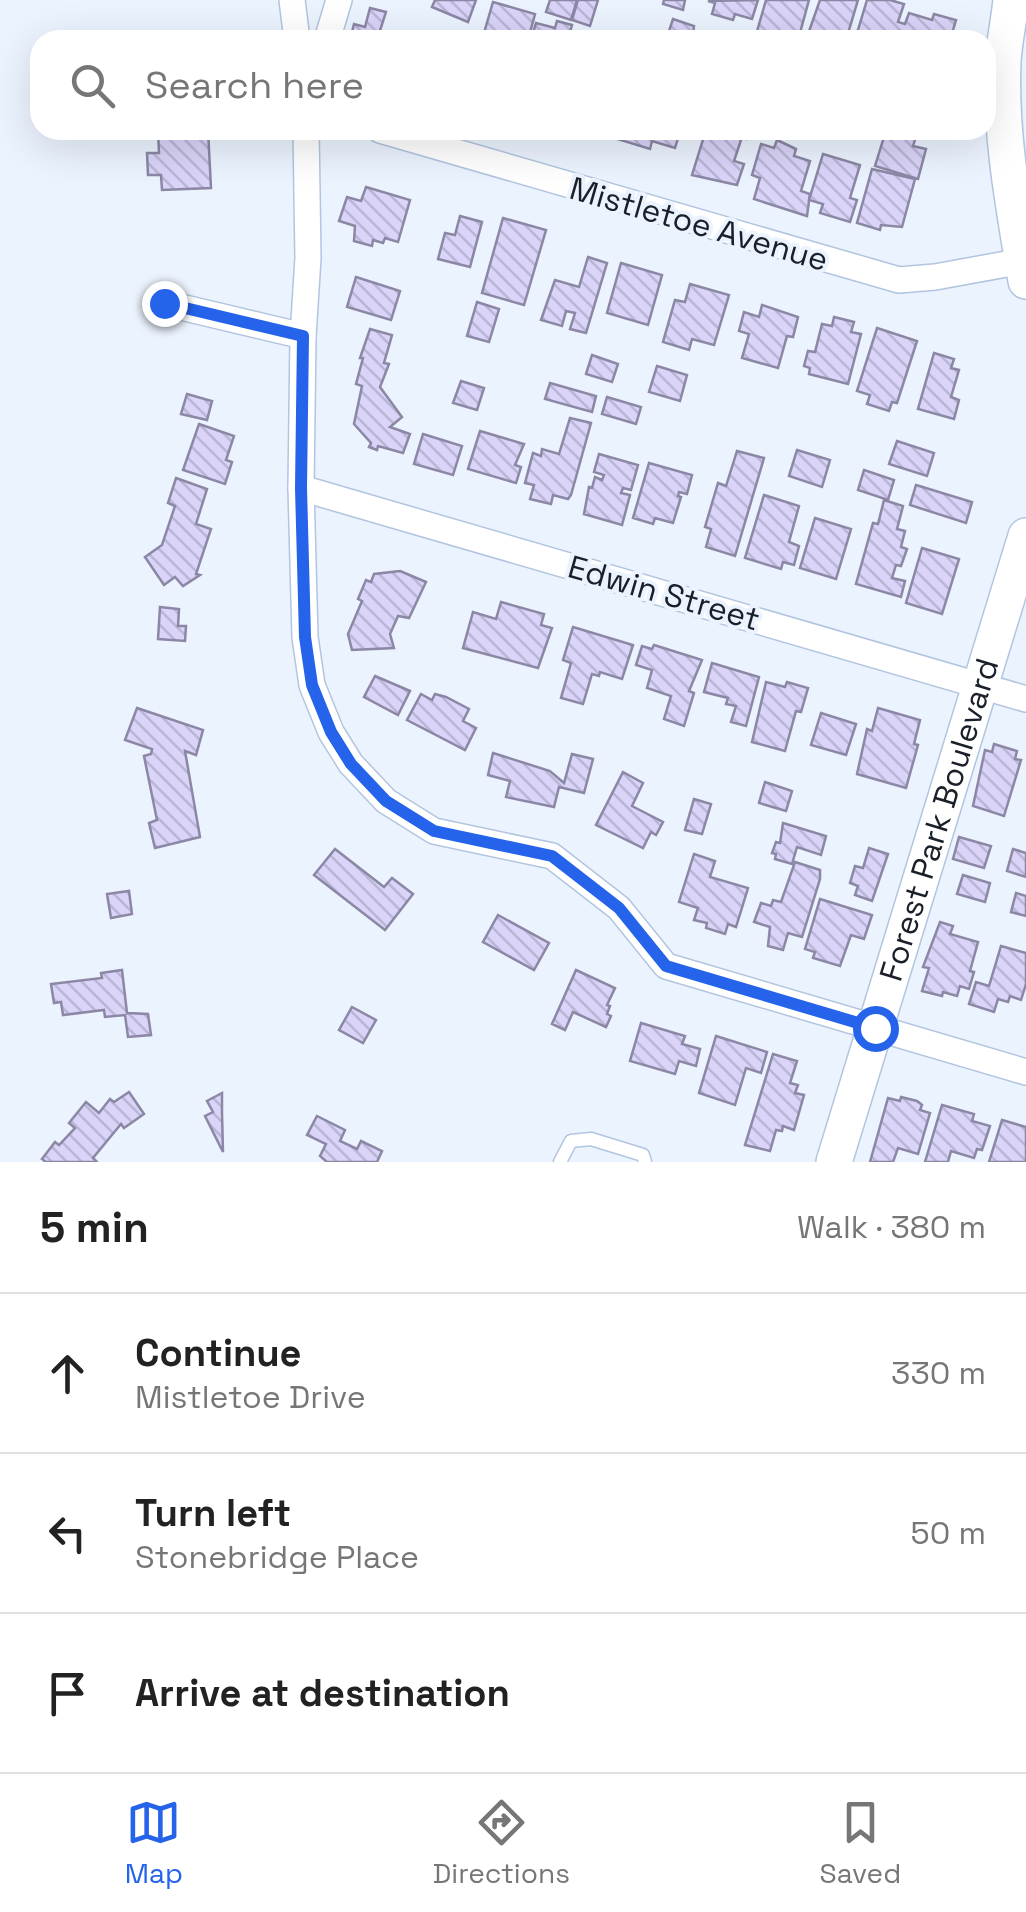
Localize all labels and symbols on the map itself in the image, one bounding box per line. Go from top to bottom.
street label: Mistletoe Avenue [565,168,833,280]
route end [142,281,188,327]
street label: Edwin Street [563,547,765,639]
street label: Forest Park Boulevard [871,653,1007,986]
route start [853,1006,899,1052]

